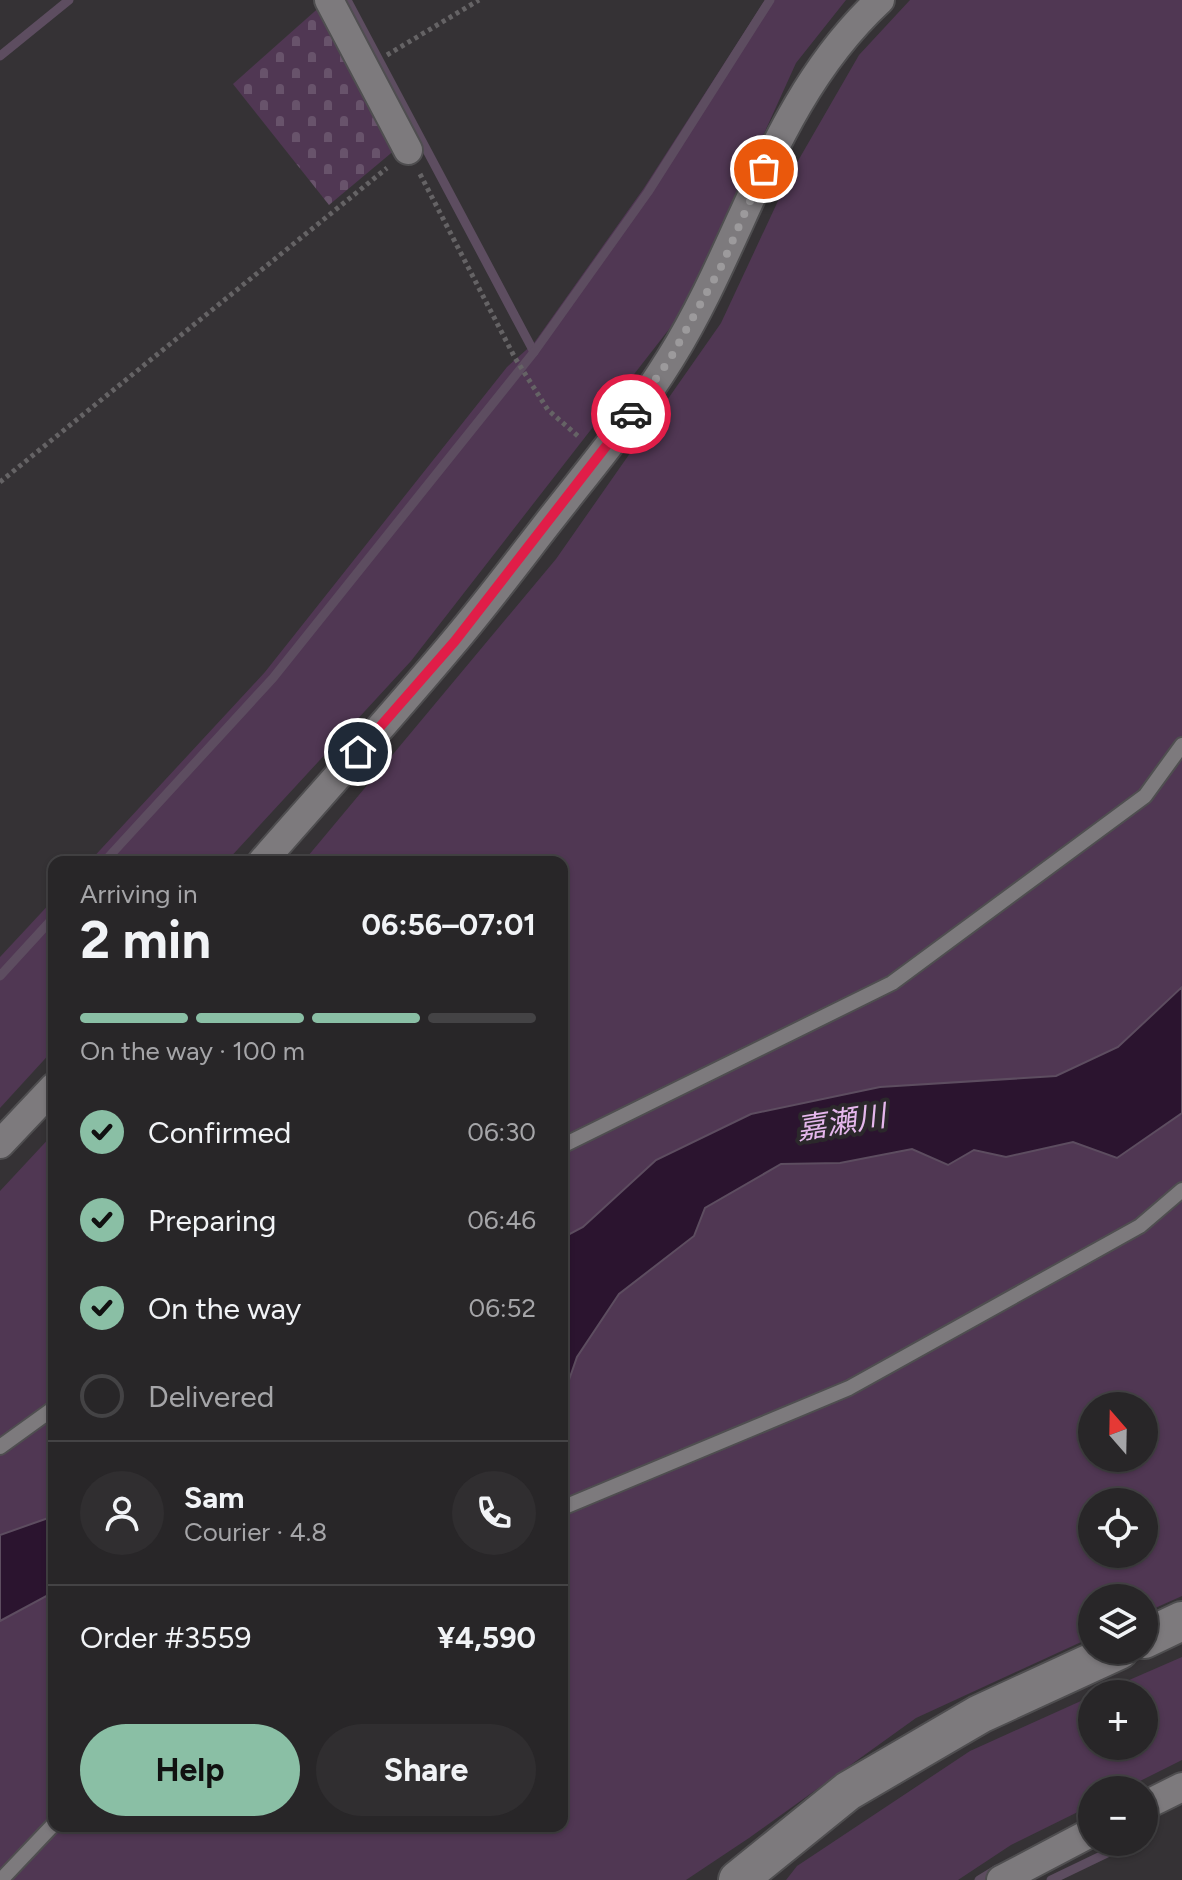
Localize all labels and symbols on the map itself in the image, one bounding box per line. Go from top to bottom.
pin [730,135,798,203]
courier [591,374,671,454]
pin [324,718,392,786]
water label: 嘉瀬川 [794,1096,891,1147]
north arrow [1078,1392,1158,1472]

